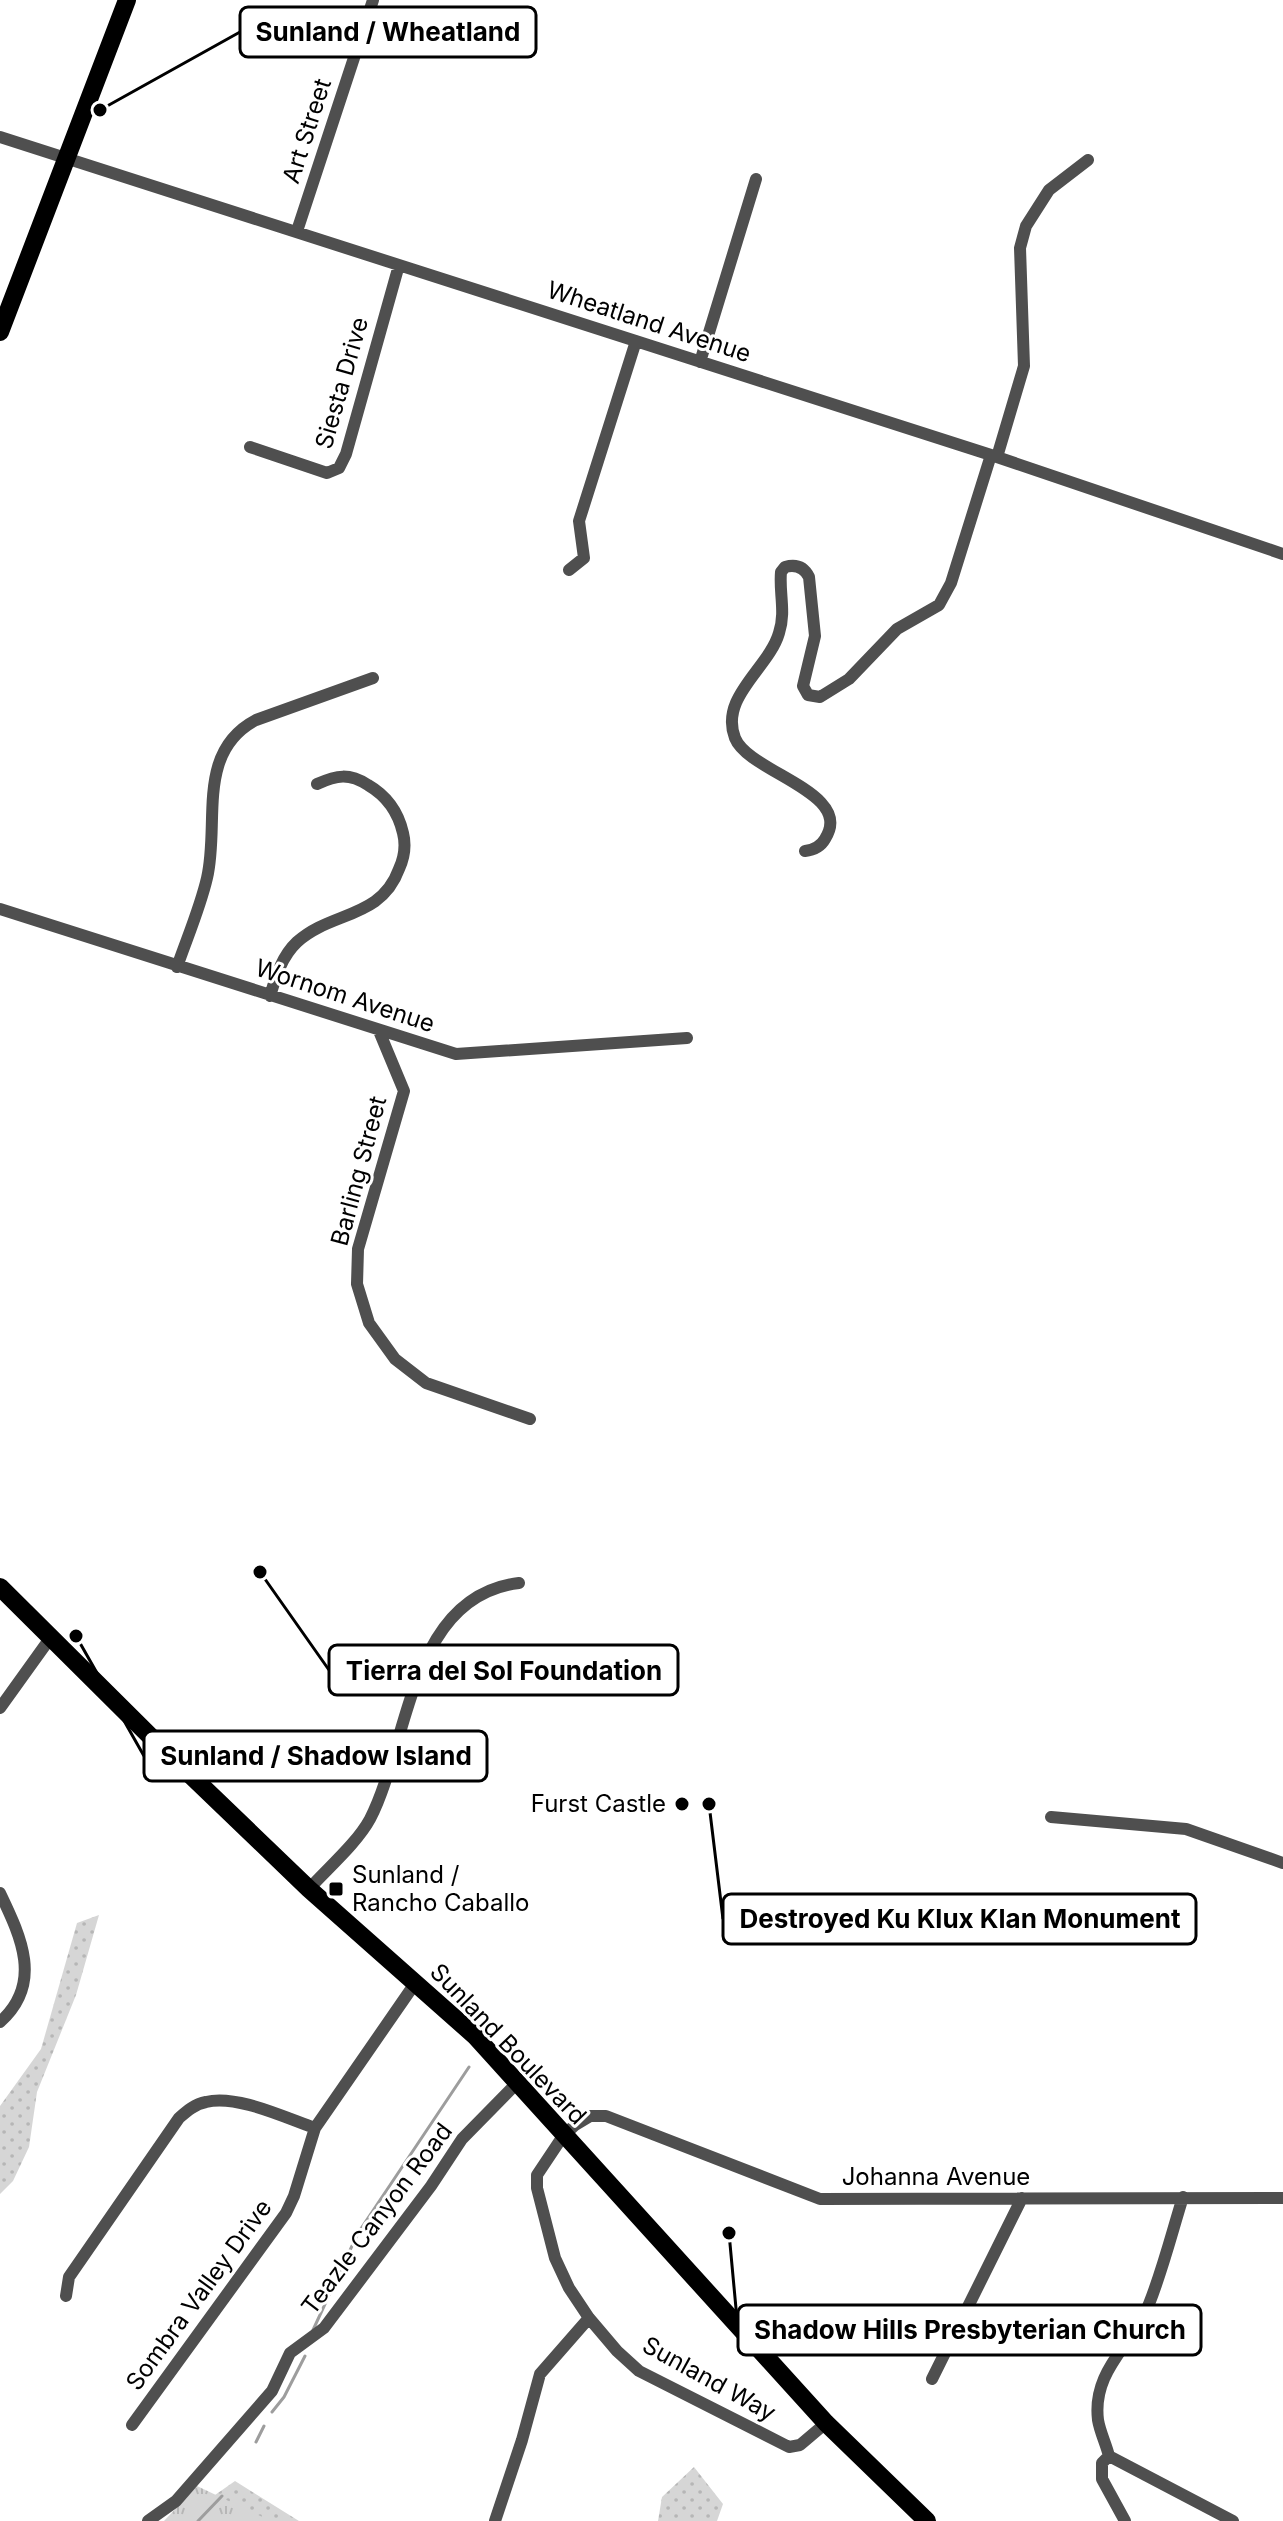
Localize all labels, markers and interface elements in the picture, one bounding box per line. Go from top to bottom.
callout: Sunland / Wheatland [240,7,536,57]
text: Sunland / Wheatland [256,16,520,47]
street label: Art Street [276,75,337,187]
street label: Wheatland Avenue [544,275,755,368]
street label: Siesta Drive [309,314,374,452]
street label: Wornom Avenue [252,953,439,1038]
street label: Barling Street [325,1093,392,1249]
callout: Tierra del Sol Foundation [329,1645,678,1695]
text: Tierra del Sol Foundation [346,1655,662,1686]
callout: Sunland / Shadow Island [144,1731,487,1781]
text: Sunland / Shadow Island [160,1740,472,1771]
place label: Furst Castle [531,1789,666,1818]
marker: Furst Castle [673,1795,691,1813]
place label: Sunland / Rancho Caballo [352,1860,529,1917]
marker: Sunland / Rancho Caballo [327,1880,345,1898]
callout: Destroyed Ku Klux Klan Monument [723,1894,1196,1944]
text: Destroyed Ku Klux Klan Monument [740,1903,1181,1934]
street label: Sunland Boulevard [424,1957,593,2130]
street label: Teazle Canyon Road [295,2117,458,2320]
street label: Johanna Avenue [842,2162,1030,2191]
street label: Sombra Valley Drive [120,2194,277,2396]
callout: Shadow Hills Presbyterian Church [738,2305,1201,2355]
text: Shadow Hills Presbyterian Church [754,2314,1186,2345]
street label: Sunland Way [638,2330,781,2427]

